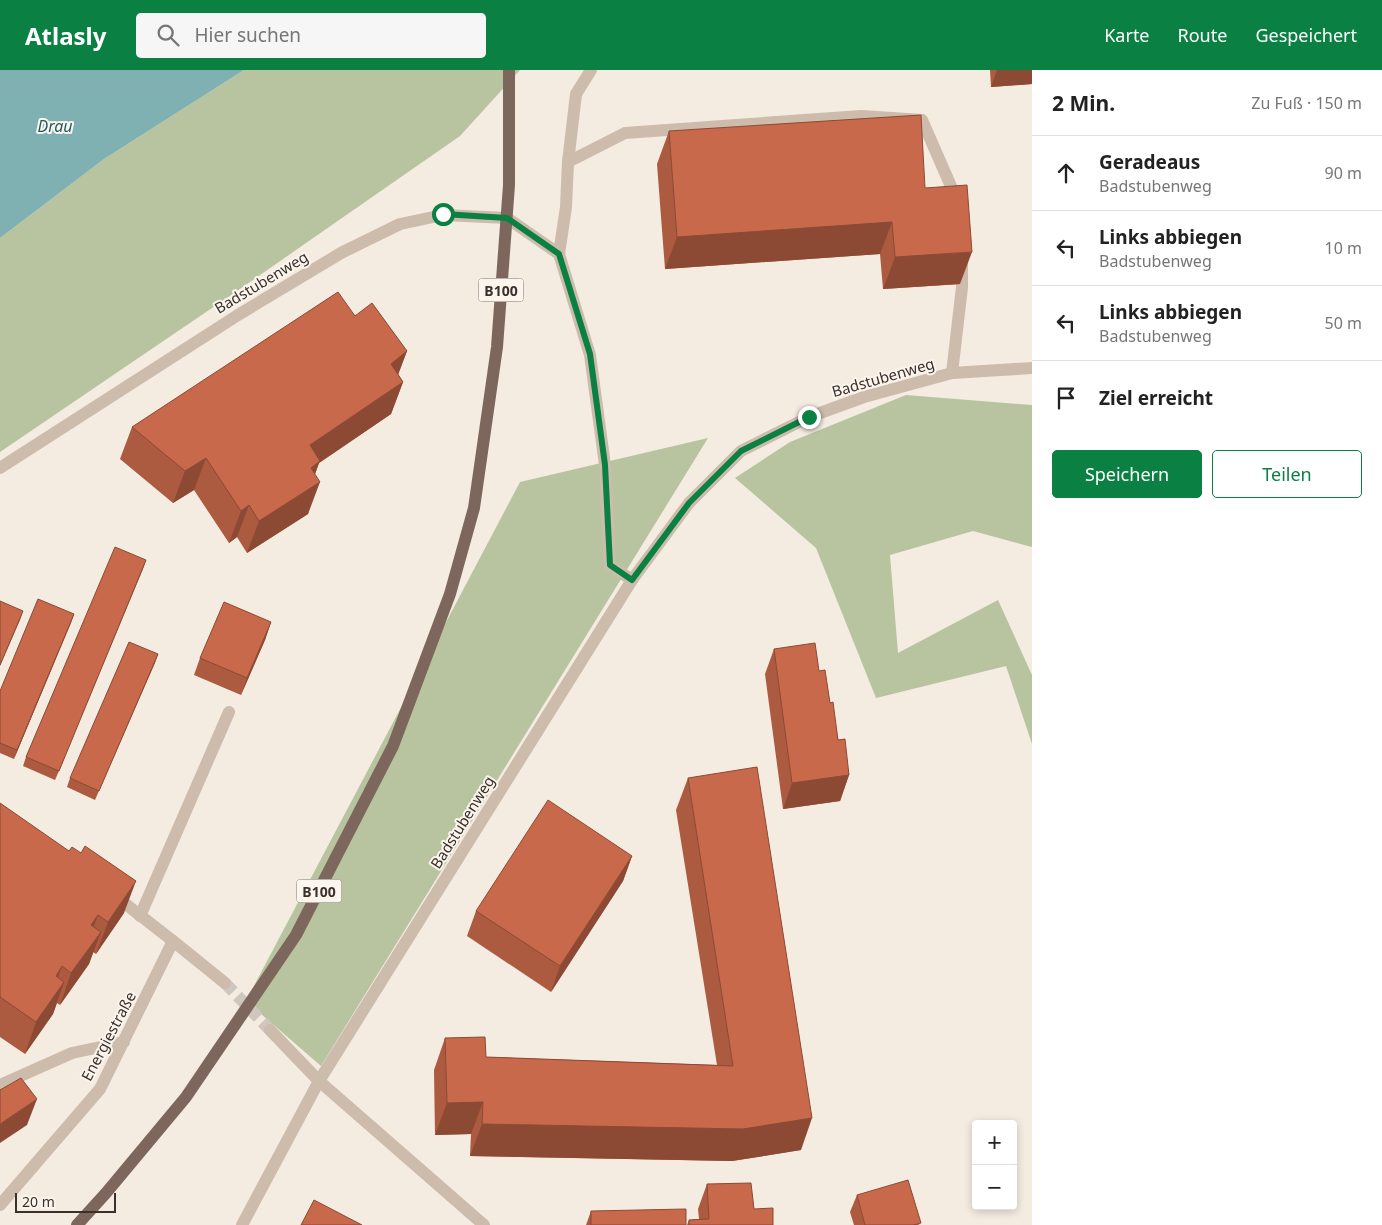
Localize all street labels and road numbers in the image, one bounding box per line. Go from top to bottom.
street label: Badstubenweg [211,246,311,318]
road number: B100 [478,278,524,302]
street label: Badstubenweg [829,353,937,401]
street label: Badstubenweg [426,772,498,872]
road number: B100 [296,879,342,902]
street label: Energiestraße [76,988,140,1084]

